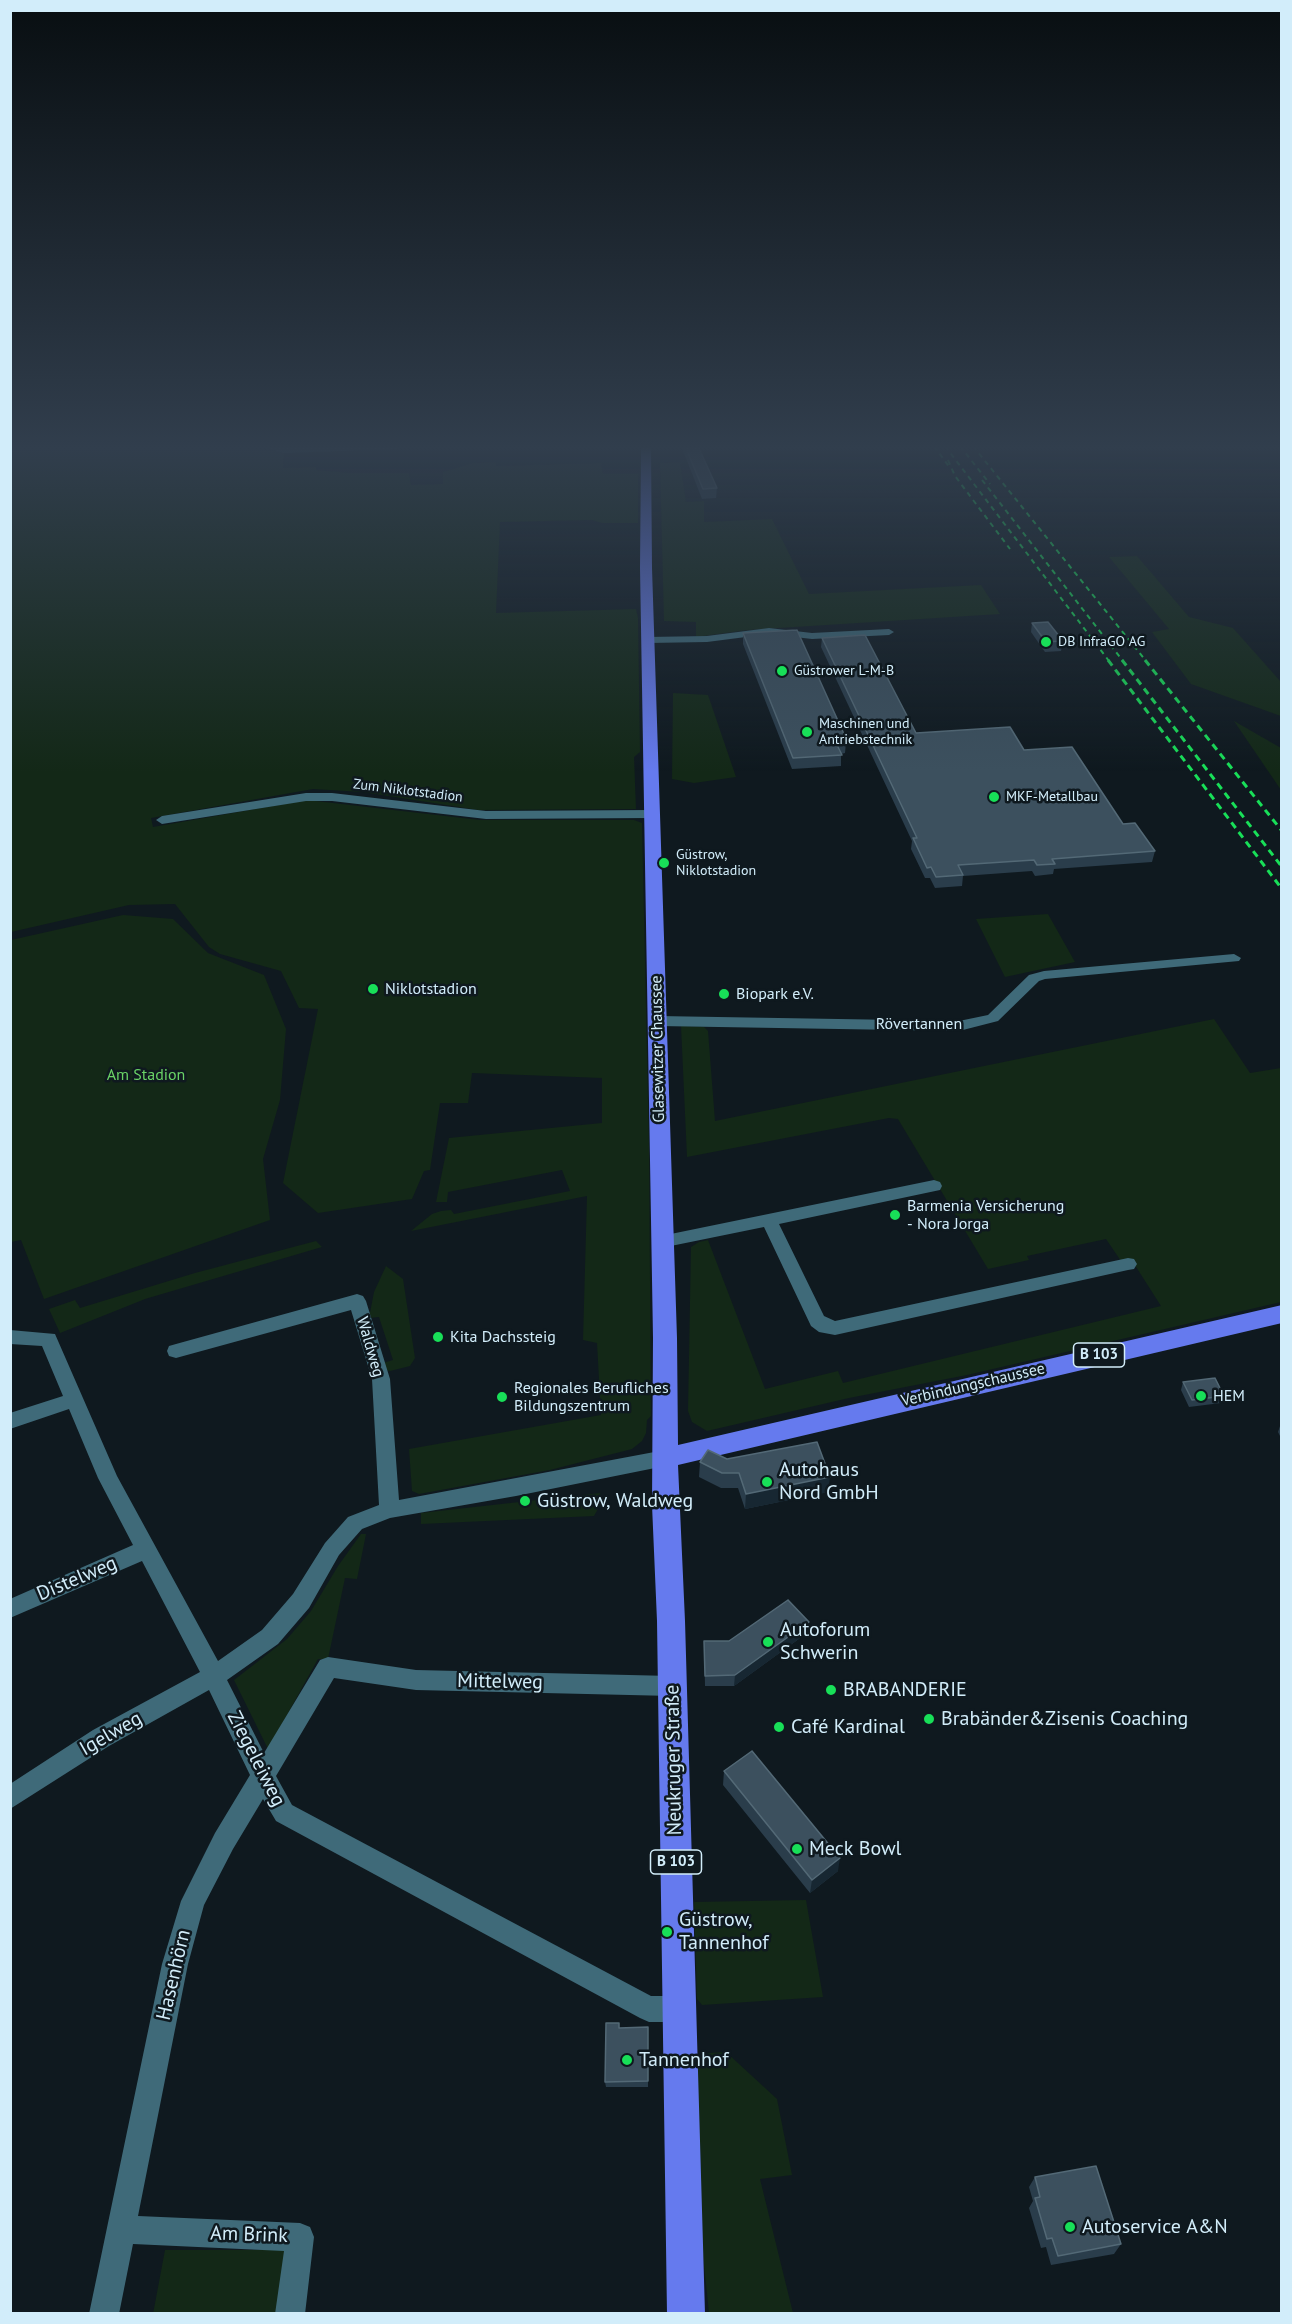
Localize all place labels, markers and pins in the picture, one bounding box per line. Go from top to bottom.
place label: DB InfraGO AG [1058,634,1145,650]
marker: DB InfraGO AG [1039,635,1053,649]
place label: Güstrower L-M-B [794,663,894,679]
marker: Güstrower L-M-B [775,664,789,678]
place label: Maschinen und Antriebstechnik [819,716,912,748]
marker: Maschinen und Antriebstechnik [800,725,814,739]
place label: MKF-Metallbau [1006,789,1098,805]
marker: MKF-Metallbau [987,790,1001,804]
place label: Güstrow, Niklotstadion [676,847,756,880]
marker: Güstrow, Niklotstadion [657,856,671,870]
place label: Niklotstadion [385,979,477,999]
marker: Niklotstadion [366,982,380,996]
place label: Biopark e.V. [736,984,814,1004]
marker: Biopark e.V. [717,987,731,1001]
place label: Barmenia Versicherung - Nora Jorga [907,1196,1064,1234]
marker: Barmenia Versicherung - Nora Jorga [888,1208,902,1222]
place label: Kita Dachssteig [450,1327,556,1347]
marker: Kita Dachssteig [431,1330,445,1344]
place label: Regionales Berufliches Bildungszentrum [514,1378,669,1416]
place label: HEM [1213,1386,1245,1406]
marker: HEM [1194,1389,1208,1403]
marker: Regionales Berufliches Bildungszentrum [495,1390,509,1404]
place label: Autohaus Nord GmbH [779,1458,879,1505]
marker: Autohaus Nord GmbH [760,1475,774,1489]
place label: Güstrow, Waldweg [537,1489,693,1513]
marker: Güstrow, Waldweg [518,1494,532,1508]
place label: Autoforum Schwerin [780,1618,870,1665]
marker: Autoforum Schwerin [761,1635,775,1649]
place label: BRABANDERIE [843,1678,967,1702]
marker: BRABANDERIE [824,1683,838,1697]
place label: Brabänder&Zisenis Coaching [941,1707,1188,1731]
marker: Brabänder&Zisenis Coaching [922,1712,936,1726]
place label: Café Kardinal [791,1715,905,1739]
marker: Café Kardinal [772,1720,786,1734]
place label: Meck Bowl [809,1837,901,1861]
marker: Meck Bowl [790,1842,804,1856]
place label: Güstrow, Tannenhof [679,1908,769,1955]
marker: Güstrow, Tannenhof [660,1925,674,1939]
place label: Tannenhof [639,2048,729,2072]
marker: Tannenhof [620,2053,634,2067]
place label: Autoservice A&N [1082,2215,1228,2239]
marker: Autoservice A&N [1063,2220,1077,2234]

